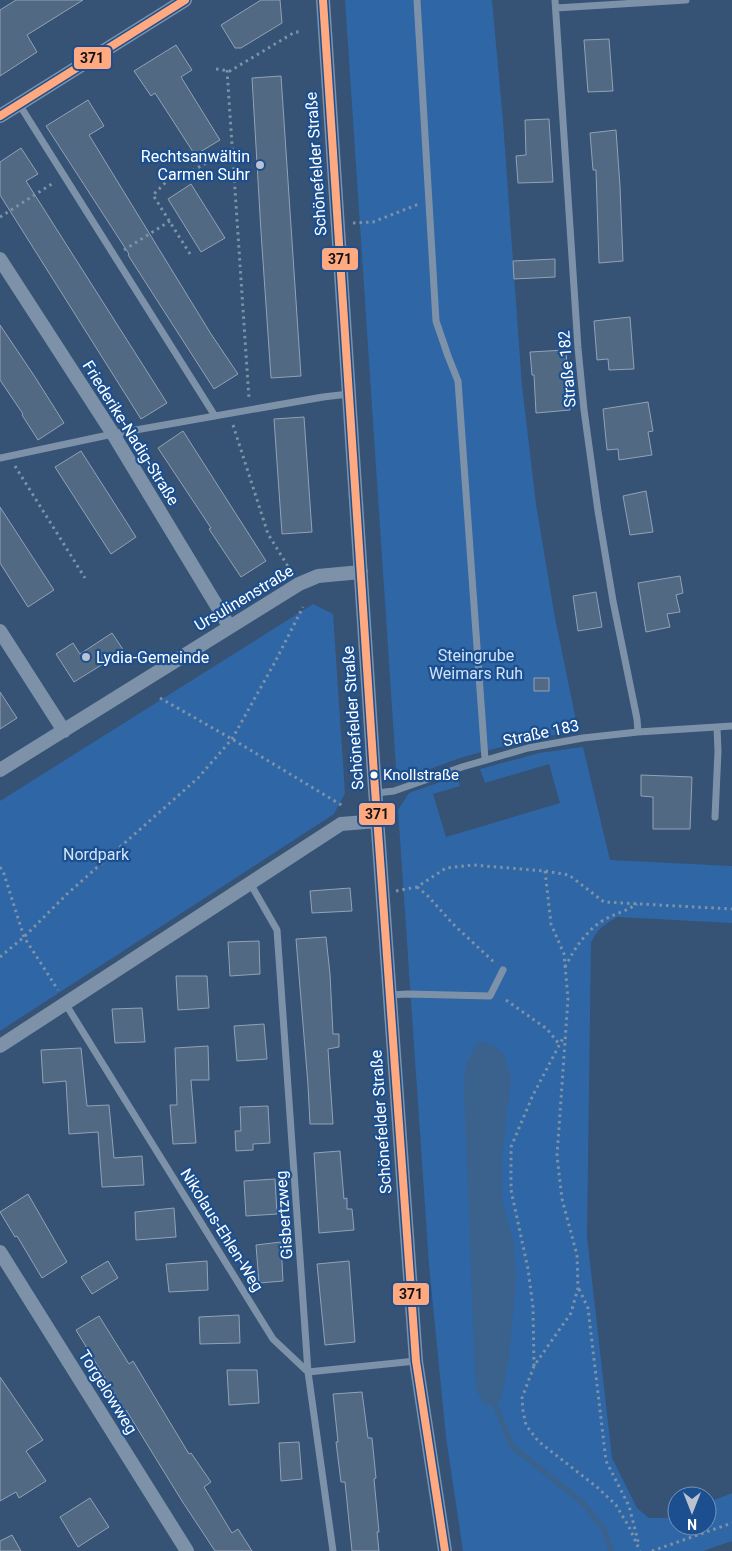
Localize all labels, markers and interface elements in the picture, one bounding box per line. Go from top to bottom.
line badge: 371 [73,46,112,70]
text: 371 [80,50,104,66]
street label: Schönefelder Straße [301,91,331,237]
place label: Rechtsanwältin Carmen Suhr [141,147,251,184]
marker: Rechtsanwältin Carmen Suhr [254,159,266,171]
line badge: 371 [321,247,359,271]
text: 371 [328,251,352,267]
street label: Straße 182 [554,330,580,408]
street label: Friederike-Nadig-Straße [79,357,183,509]
street label: Ursulinenstraße [191,561,297,635]
street label: Schönefelder Straße [338,645,368,791]
park label: Steingrube Weimars Ruh [429,646,523,683]
place label: Lydia-Gemeinde [96,648,209,667]
marker: Lydia-Gemeinde [80,651,92,663]
street label: Straße 183 [501,716,581,750]
place label: Knollstraße [383,766,459,784]
marker: Knollstraße [369,770,379,780]
line badge: 371 [358,802,396,826]
text: 371 [365,806,389,822]
park label: Nordpark [63,845,130,864]
street label: Schönefelder Straße [366,1049,396,1195]
street label: Nikolaus-Ehlen-Weg [176,1165,268,1295]
street label: Gisbertzweg [271,1170,297,1260]
line badge: 371 [392,1282,430,1306]
text: 371 [399,1286,423,1302]
street label: Torgelowweg [75,1347,141,1437]
north arrow [667,1486,717,1536]
text: N [687,1516,697,1532]

